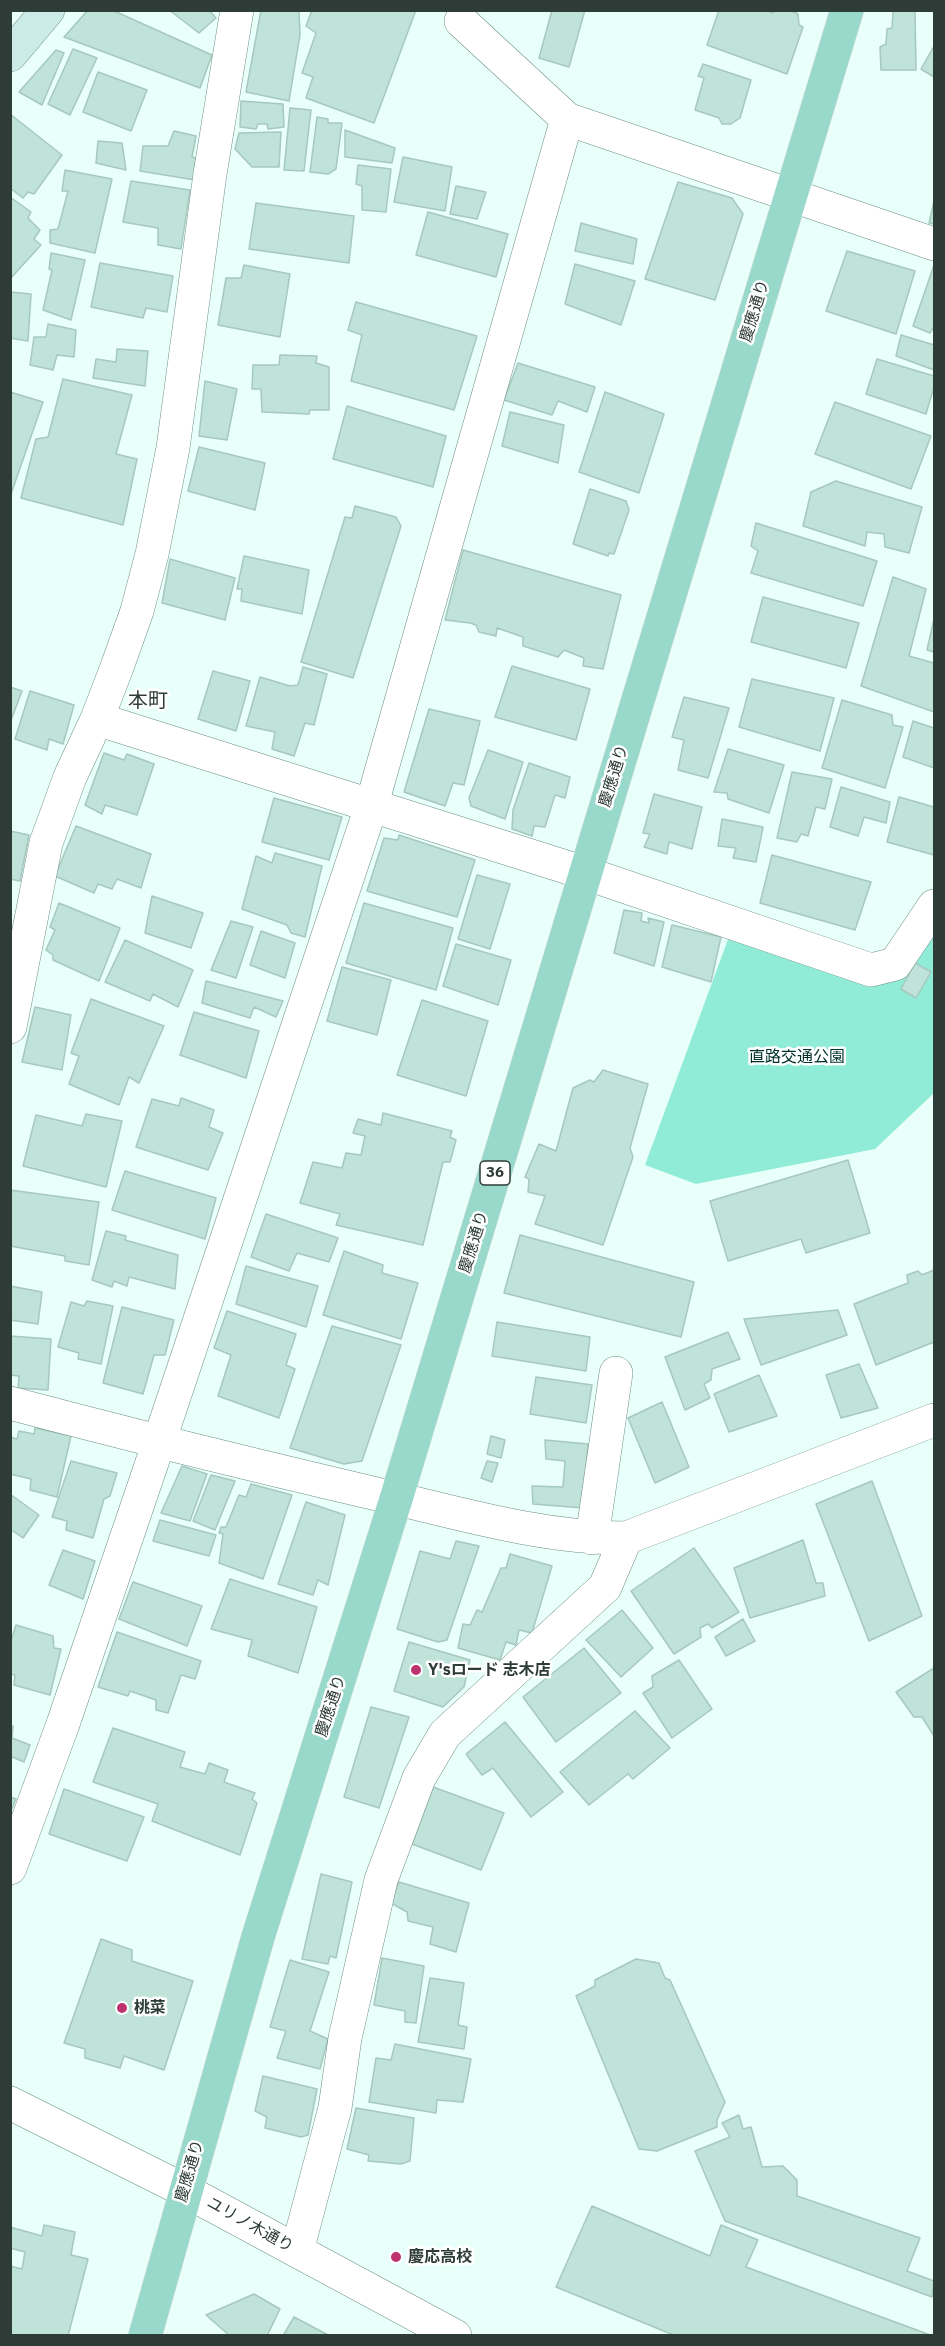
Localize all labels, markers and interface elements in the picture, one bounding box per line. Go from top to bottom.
street label: 慶應通り [736,278,774,344]
district label: 本町 [128,689,168,713]
street label: 慶應通り [595,743,633,809]
park label: 直路交通公園 [749,1047,845,1067]
road number: 36 [480,1161,510,1185]
street label: 慶應通り [455,1209,493,1275]
place label: Y'sロード 志木店 [428,1660,551,1680]
marker: Y'sロード 志木店 [409,1663,423,1677]
street label: 慶應通り [312,1673,350,1739]
place label: 桃菜 [134,1998,166,2018]
marker: 桃菜 [115,2001,129,2015]
street label: 慶應通り [172,2138,208,2204]
street label: ユリノ木通り [203,2193,297,2257]
place label: 慶応高校 [408,2247,472,2267]
marker: 慶応高校 [389,2250,403,2264]

